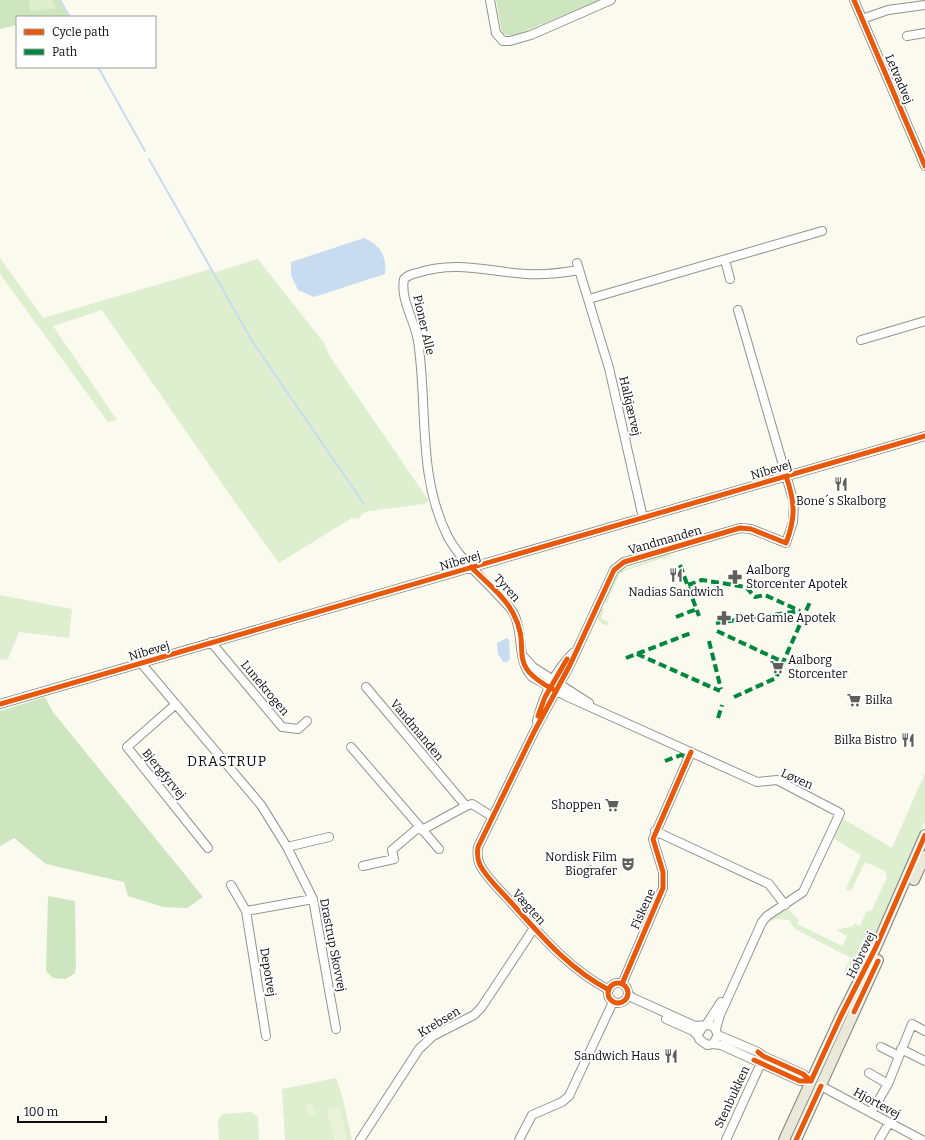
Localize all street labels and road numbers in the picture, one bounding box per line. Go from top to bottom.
street label: Letvadvej [882,52,916,106]
street label: Pioner Alle [410,294,438,356]
street label: Halkjærvej [616,375,644,437]
street label: Nibevej [749,457,793,483]
street label: Vandmanden [627,523,704,557]
street label: Nibevej [438,548,482,574]
street label: Tyren [491,571,523,605]
street label: Nibevej [127,638,171,664]
street label: Lunekrogen [238,658,292,719]
street label: Vandmanden [387,697,447,764]
street label: Bjergfyrvej [140,746,188,802]
street label: Løven [779,766,815,792]
street label: Vægten [510,886,549,928]
street label: Fiskene [628,887,658,931]
street label: Drastrup Skovvej [317,897,349,993]
street label: Hobrovej [844,929,878,981]
street label: Depotvej [257,947,279,997]
street label: Krebsen [415,1004,463,1040]
street label: Stenbukken [712,1063,753,1130]
street label: Hjortevej [851,1085,903,1121]

